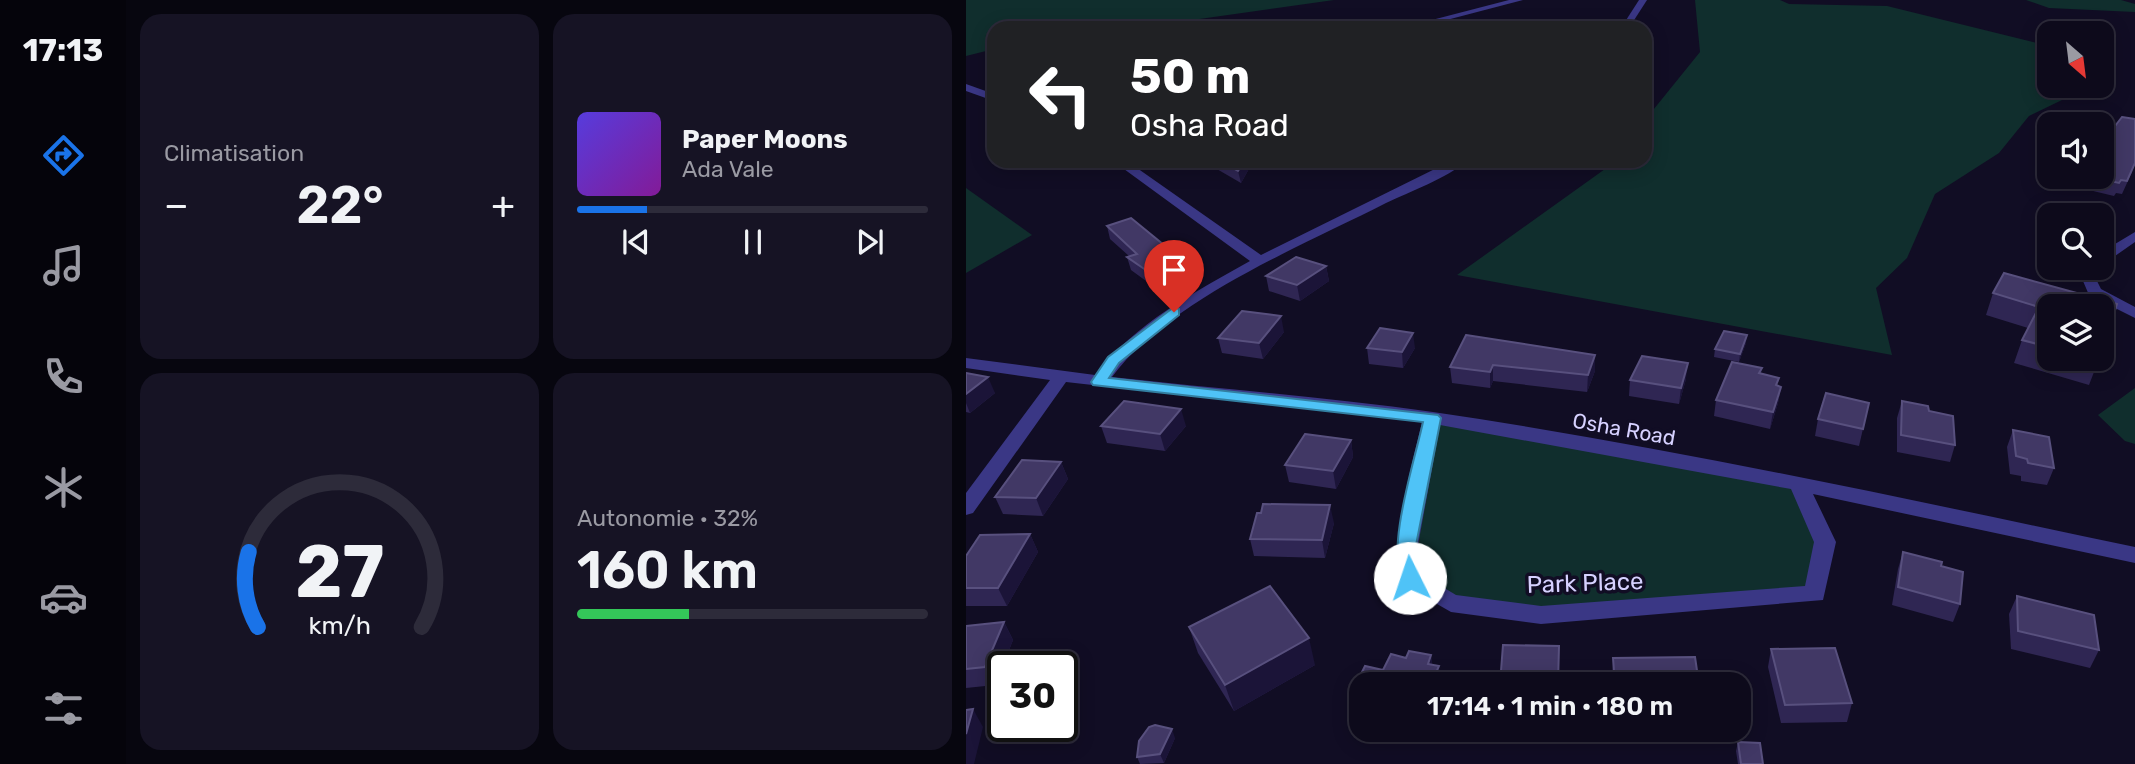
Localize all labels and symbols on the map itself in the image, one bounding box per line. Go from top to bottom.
north arrow [2037,21,2114,98]
pin [1144,240,1204,312]
street label: Osha Road [1571,408,1677,450]
position arrow [1373,541,1447,615]
street label: Park Place [1526,567,1644,599]
speed limit sign: 30 [987,651,1078,742]

